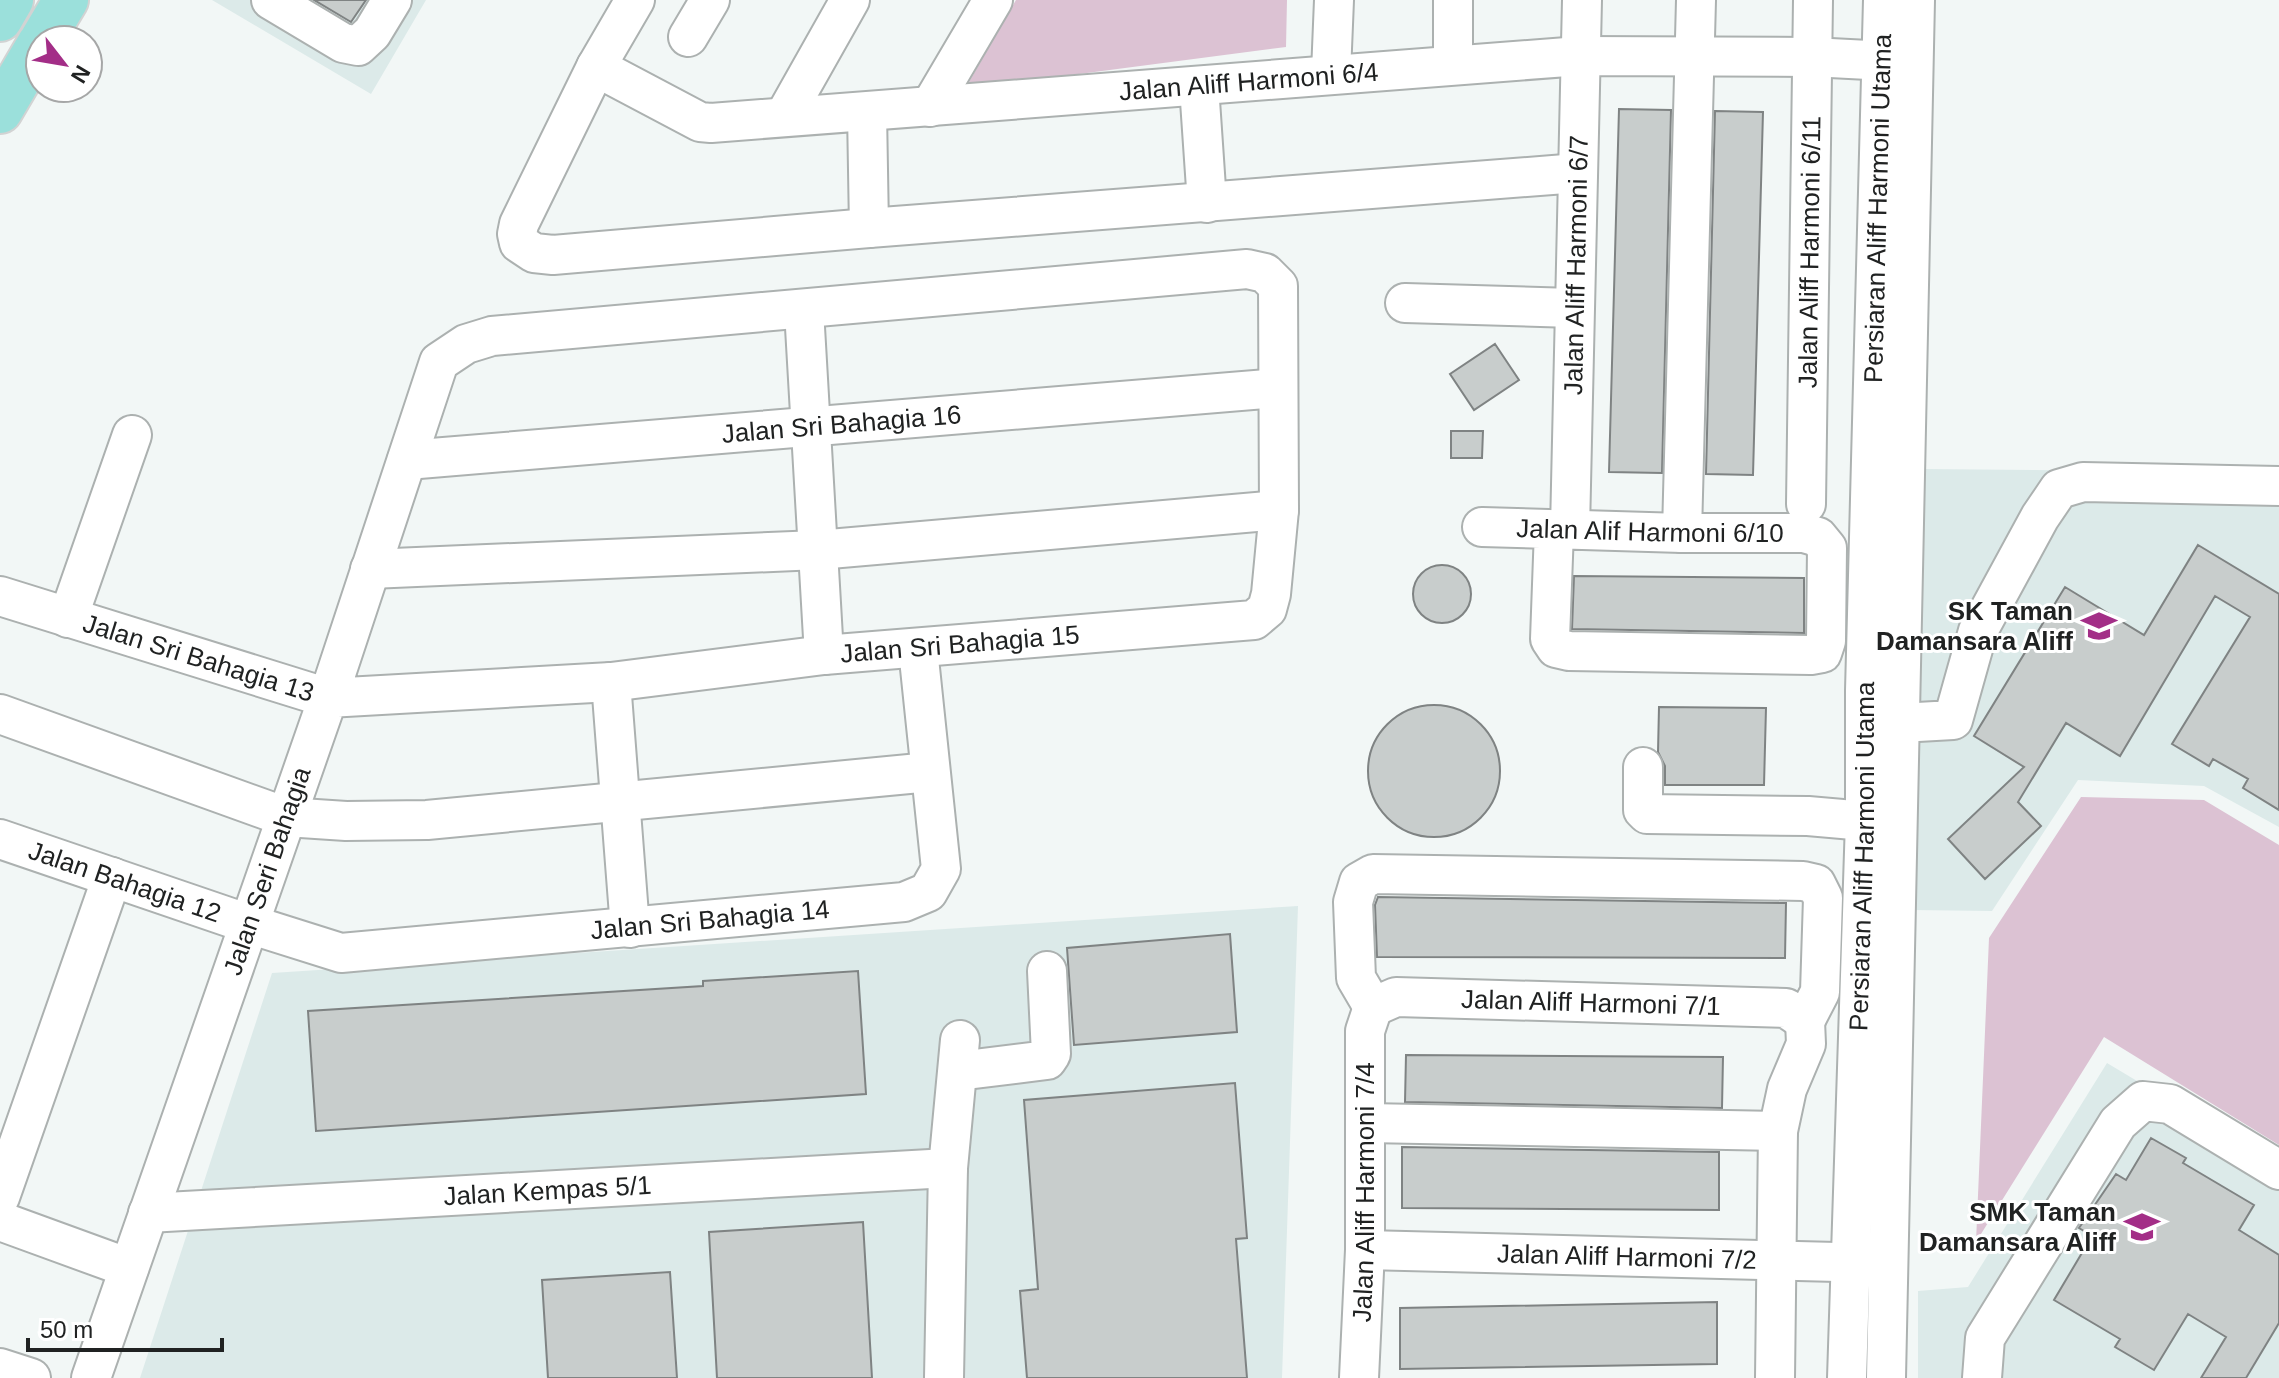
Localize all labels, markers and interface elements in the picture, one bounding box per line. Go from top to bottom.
north arrow [24,24,104,104]
street label: Persiaran Aliff Harmoni Utama [1858,33,1897,384]
street label: Jalan Aliff Harmoni 6/4 [1118,57,1379,106]
text: N [66,61,96,87]
street label: Jalan Aliff Harmoni 6/11 [1793,116,1826,388]
street label: Jalan Aliff Harmoni 6/7 [1558,135,1594,395]
street label: Jalan Sri Bahagia 16 [721,399,962,449]
street label: Jalan Alif Harmoni 6/10 [1516,513,1784,548]
place label: SK Taman Damansara Aliff [1876,596,2073,656]
school or university icon: SK Taman Damansara Aliff [2080,607,2118,645]
street label: Jalan Sri Bahagia 13 [80,608,318,708]
street label: Jalan Sri Bahagia 15 [839,619,1081,669]
street label: Persiaran Aliff Harmoni Utama [1843,681,1880,1031]
street label: Jalan Seri Bahagia [217,762,317,979]
street label: Jalan Bahagia 12 [25,835,225,928]
street label: Jalan Sri Bahagia 14 [589,894,831,945]
street label: Jalan Aliff Harmoni 7/1 [1461,984,1721,1021]
street label: Jalan Aliff Harmoni 7/4 [1347,1062,1380,1323]
street label: Jalan Kempas 5/1 [443,1170,652,1211]
place label: SMK Taman Damansara Aliff [1919,1197,2116,1257]
school or university icon: SMK Taman Damansara Aliff [2123,1208,2161,1246]
street label: Jalan Aliff Harmoni 7/2 [1497,1238,1757,1275]
scale bar [28,1302,222,1352]
text: 50 m [40,1316,93,1343]

